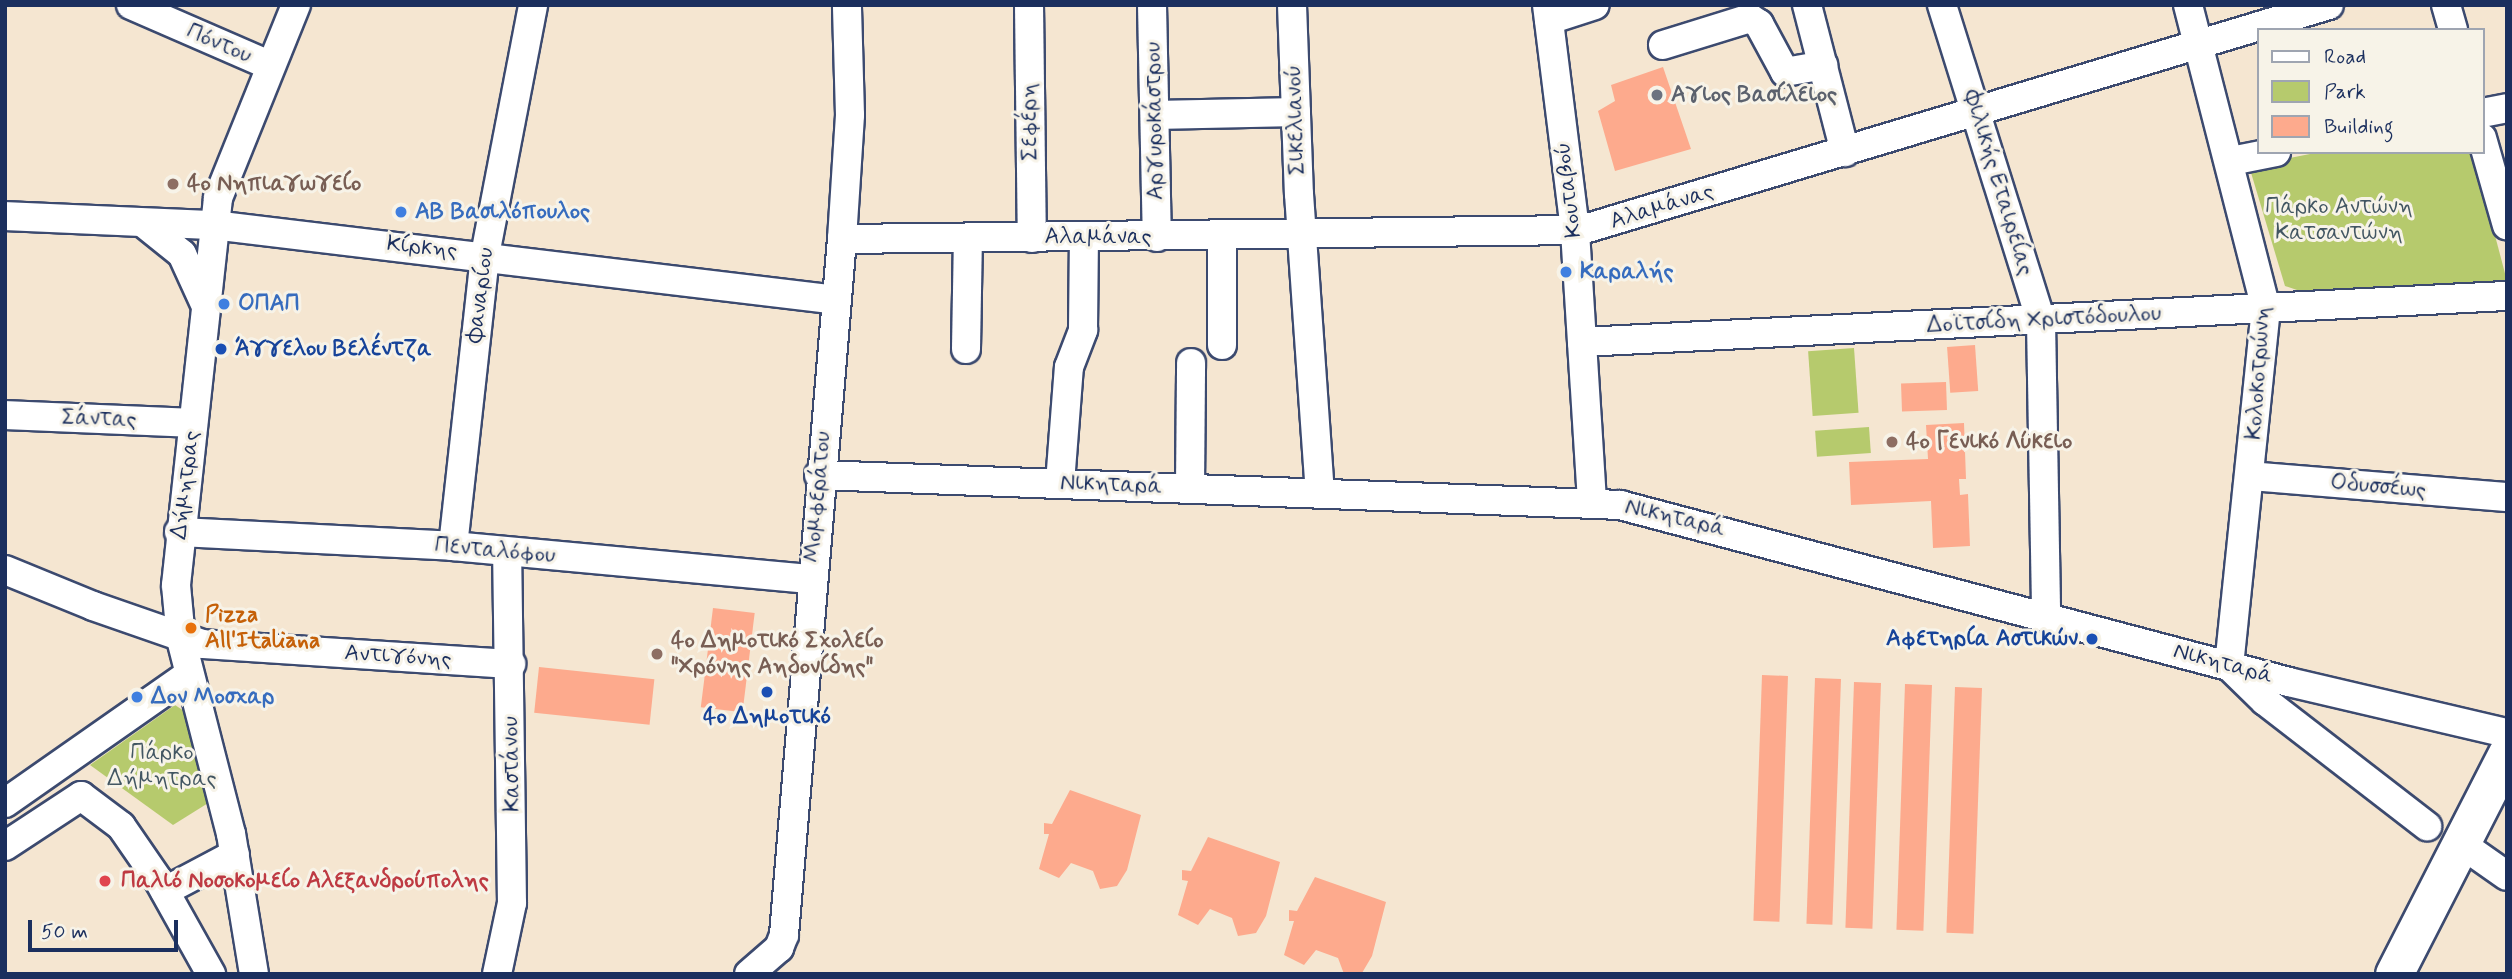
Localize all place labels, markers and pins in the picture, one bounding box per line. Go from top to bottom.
place label: Αγιος Βασίλειος [1671,81,1837,109]
marker: Αγιος Βασίλειος [1649,87,1665,103]
place label: 4ο Νηπιαγωγείο [187,170,361,198]
marker: 4ο Νηπιαγωγείο [165,176,181,192]
place label: ΑΒ Βασιλόπουλος [415,198,590,226]
marker: ΑΒ Βασιλόπουλος [393,204,409,220]
place label: Καραλής [1580,258,1674,286]
marker: Καραλής [1558,264,1574,280]
place label: ΟΠΑΠ [238,290,300,318]
marker: ΟΠΑΠ [216,296,232,312]
place label: Άγγελου Βελέντζα [235,335,432,363]
marker: Άγγελου Βελέντζα [213,341,229,357]
place label: 4ο Γενικό Λύκειο [1906,428,2072,456]
marker: 4ο Γενικό Λύκειο [1884,434,1900,450]
place label: Pizza All'Italiana [205,601,320,655]
marker: Pizza All'Italiana [183,620,199,636]
place label: Αφετηρία Αστικών [1886,625,2078,653]
place label: 4ο Δημοτικό Σχολείο "Χρόνης Αηδονίδης" [671,627,883,681]
marker: Αφετηρία Αστικών [2084,631,2100,647]
marker: 4ο Δημοτικό Σχολείο "Χρόνης Αηδονίδης" [649,646,665,662]
place label: Δον Μοσχαρ [151,683,275,711]
marker: 4ο Δημοτικό [759,684,775,700]
marker: Δον Μοσχαρ [129,689,145,705]
place label: 4ο Δημοτικό [703,703,831,731]
place label: Παλιό Νοσοκομείο Αλεξανδρούπολης [121,867,489,895]
marker: Παλιό Νοσοκομείο Αλεξανδρούπολης [95,871,115,891]

